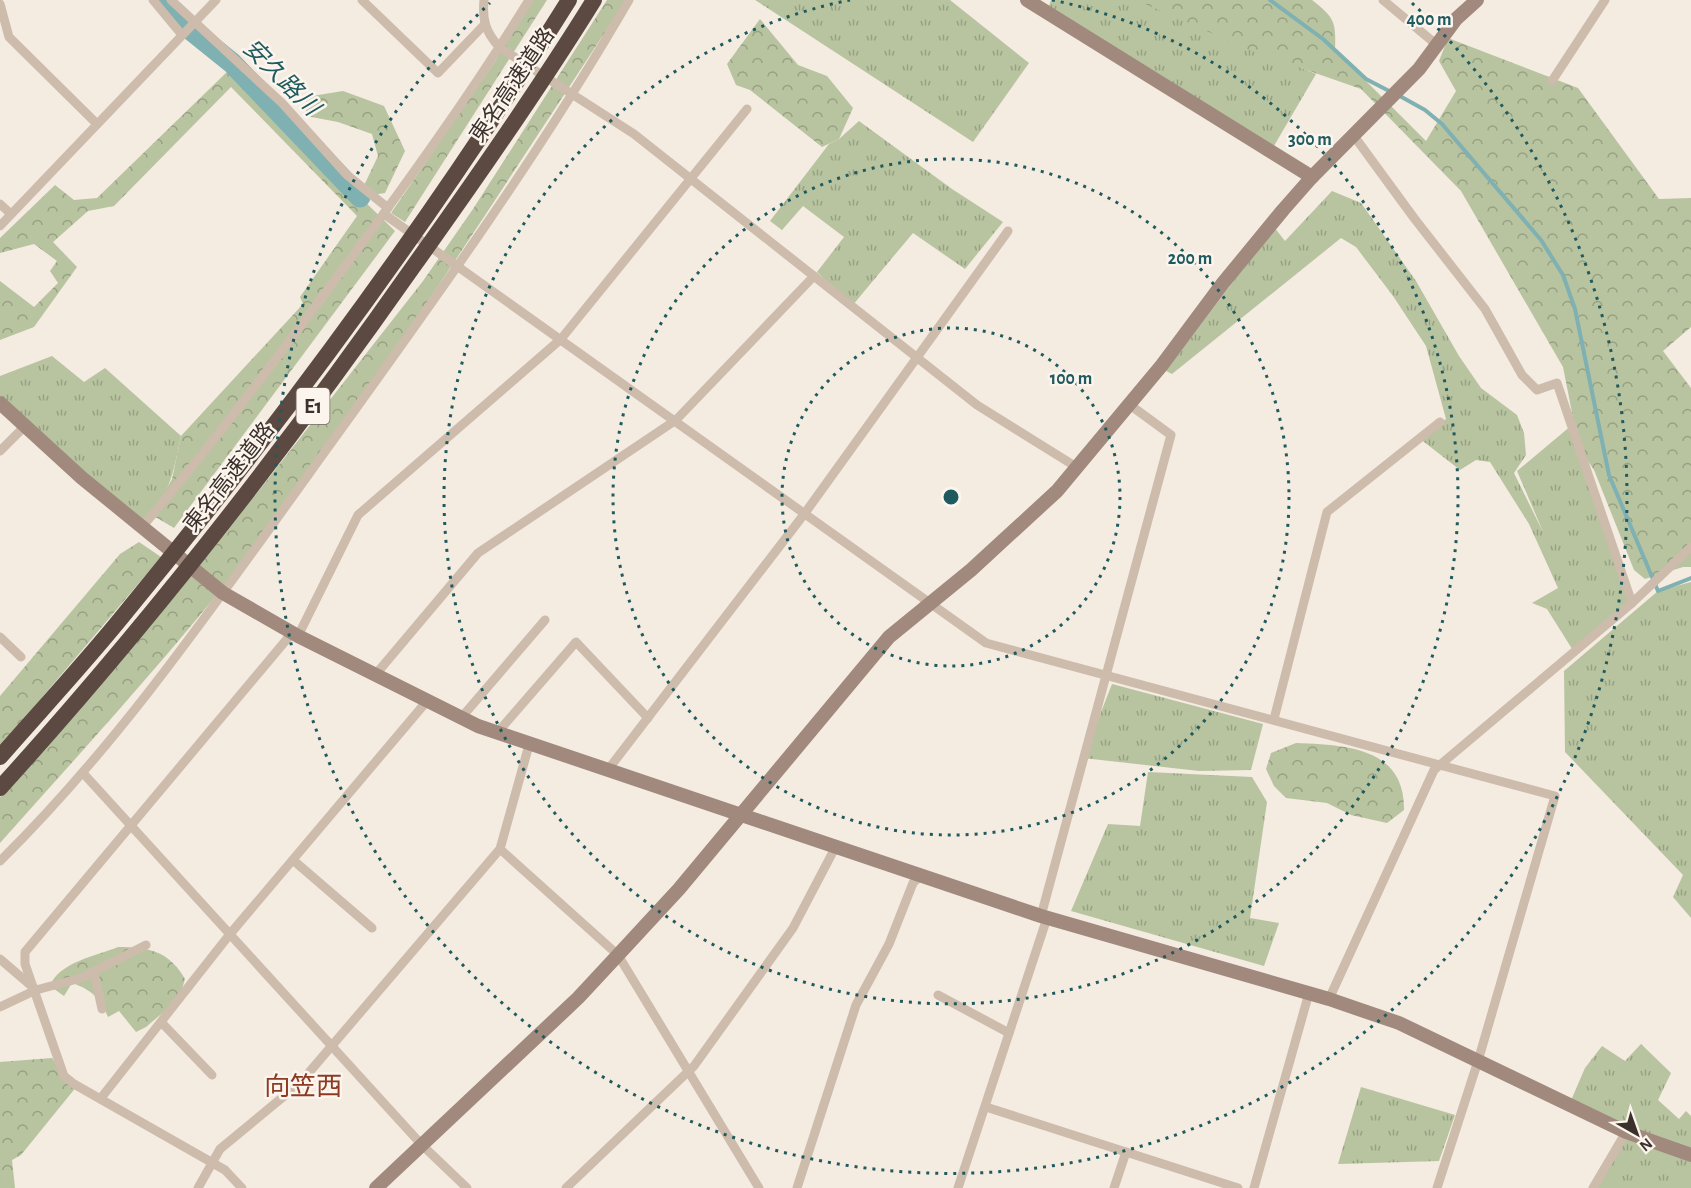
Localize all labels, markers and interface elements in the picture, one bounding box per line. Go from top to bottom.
text: 400 m [1406,11,1452,29]
street label: 東名高速道路 [465,24,558,146]
water label: 安久路川 [239,34,327,123]
text: 300 m [1288,131,1332,149]
text: 200 m [1168,250,1212,268]
text: 100 m [1050,370,1092,388]
road number: E1 [296,388,330,424]
street label: 東名高速道路 [179,418,278,536]
centre of rings [941,487,961,507]
district label: 向笠西 [264,1072,342,1100]
north arrow [1607,1104,1667,1164]
text: N [1637,1135,1655,1154]

